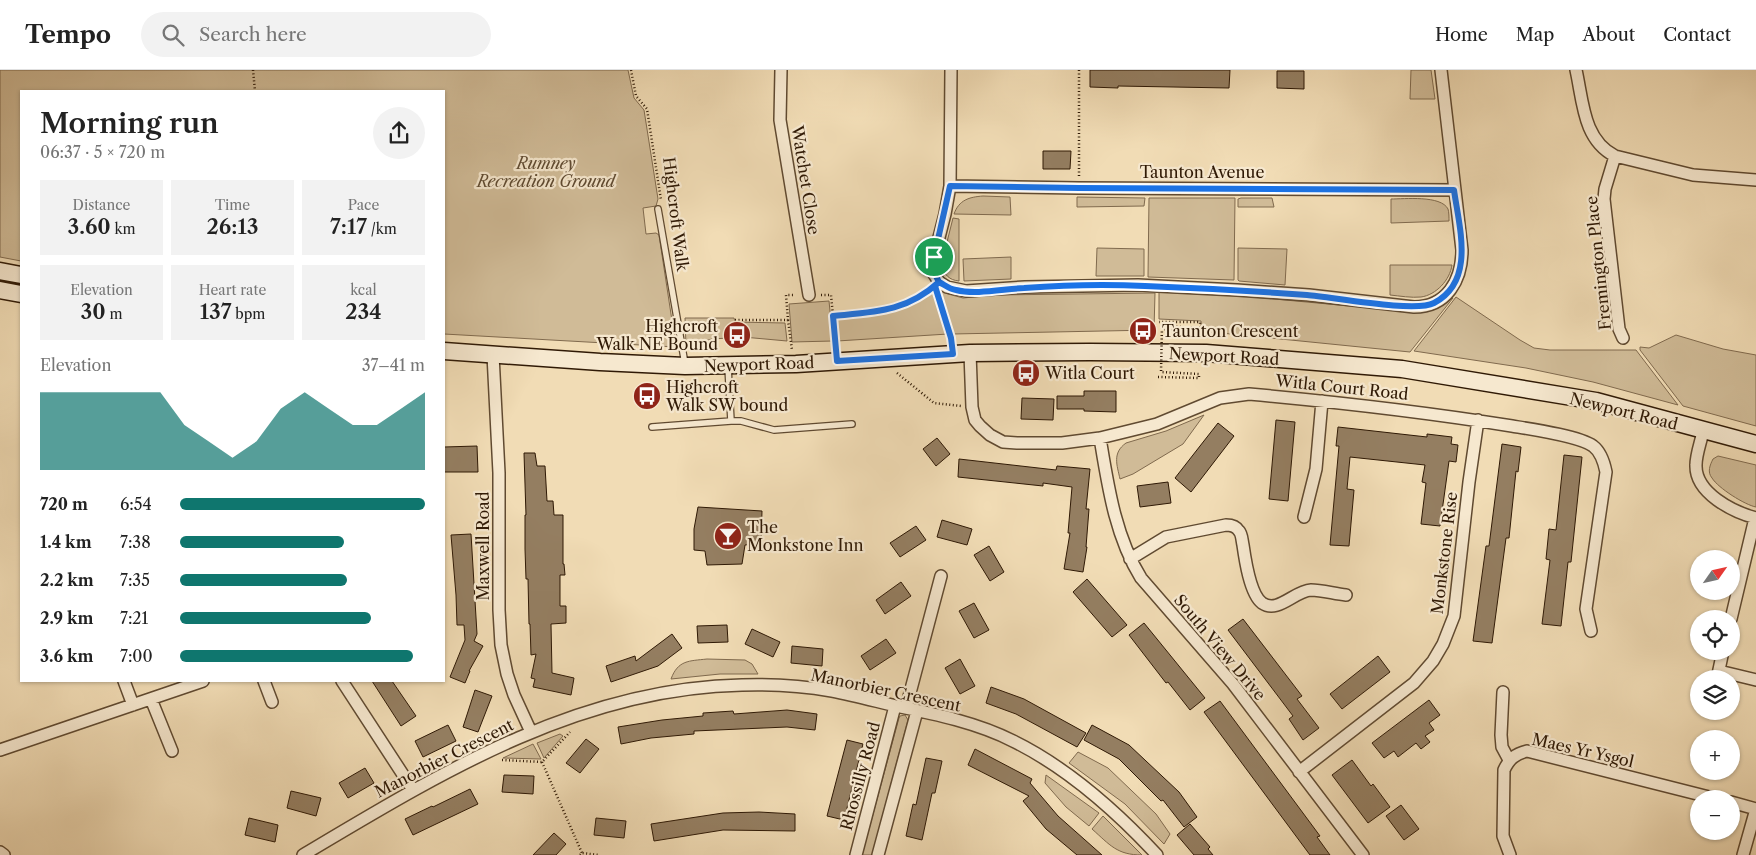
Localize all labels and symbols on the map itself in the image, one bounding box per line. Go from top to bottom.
street label: Watchet Close [787,123,825,236]
park label: Rumney Recreation Ground [475,153,617,191]
street label: Highcroft Walk [659,156,693,273]
street label: Taunton Avenue [1140,162,1264,182]
street label: Fremington Place [1581,195,1615,331]
pin [913,236,955,278]
place label: Highcroft Walk NE Bound [595,316,718,354]
bus stop icon: Taunton Crescent [1128,316,1158,346]
bus stop icon: Highcroft Walk NE Bound [722,320,752,350]
place label: Taunton Crescent [1162,321,1299,341]
street label: Newport Road [1168,343,1280,369]
street label: Newport Road [703,352,815,376]
bus stop icon: Witla Court [1011,358,1041,388]
place label: Witla Court [1044,363,1135,383]
street label: Witla Court Road [1274,370,1410,404]
place label: Highcroft Walk SW bound [665,377,789,415]
bus stop icon: Highcroft Walk SW bound [632,381,662,411]
street label: Newport Road [1568,388,1680,434]
street label: Maxwell Road [473,491,493,600]
street label: Monkstone Rise [1427,491,1461,615]
place label: The Monkstone Inn [747,517,863,555]
bar icon: The Monkstone Inn [713,521,743,551]
north arrow [1690,550,1740,600]
street label: South View Drive [1170,590,1270,704]
street label: Manorbier Crescent [809,664,963,716]
street label: Manorbier Crescent [371,714,517,802]
street label: Rhossilly Road [836,719,884,833]
street label: Maes Yr Ysgol [1530,729,1636,771]

